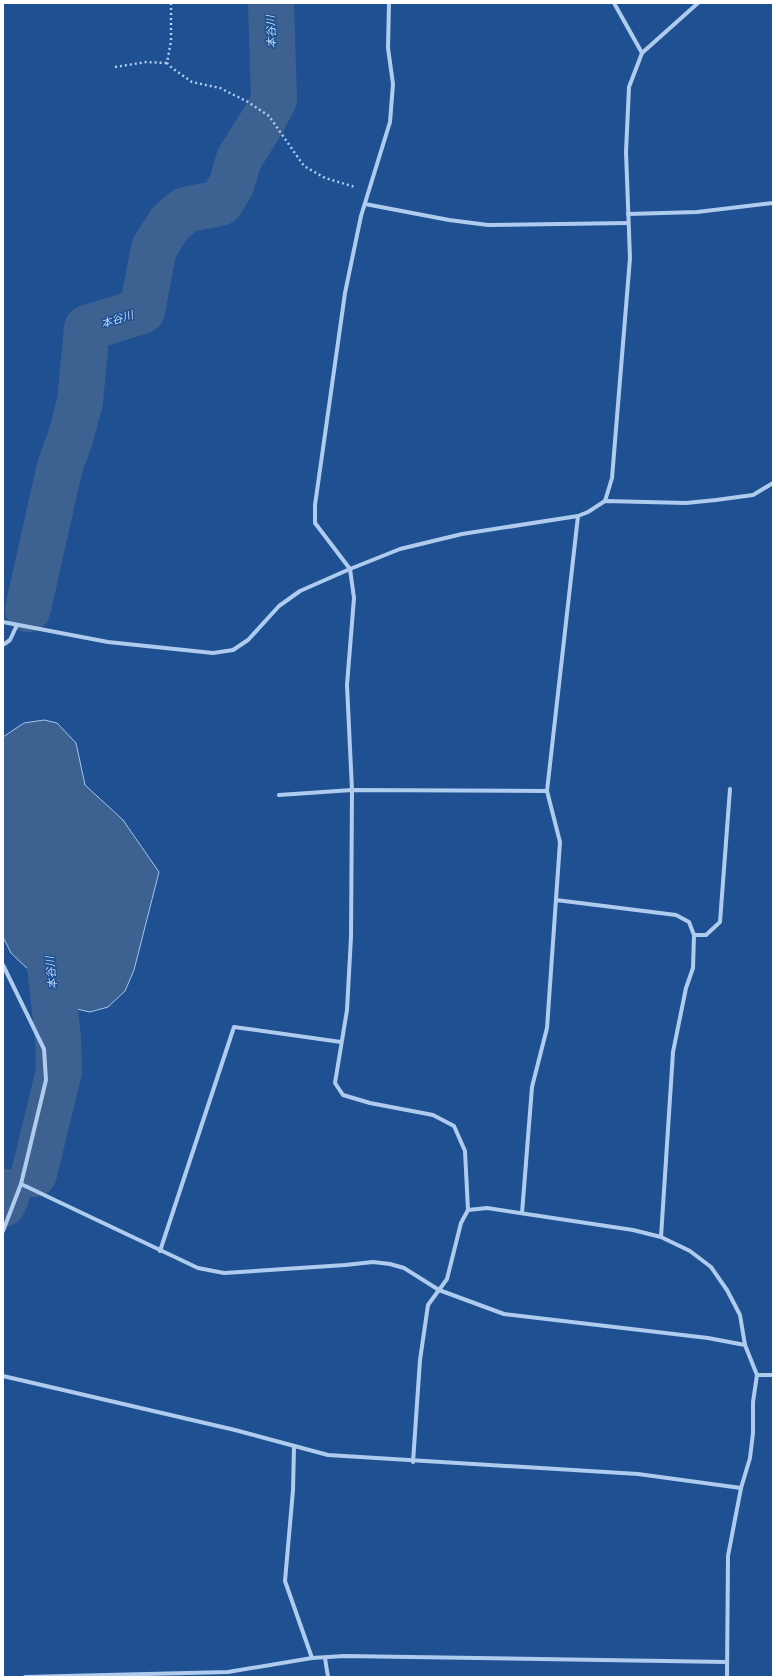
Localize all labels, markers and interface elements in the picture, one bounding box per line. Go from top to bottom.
water label: 本谷川 [263,14,280,49]
water label: 本谷川 [99,307,136,331]
water label: 本谷川 [42,955,61,990]

